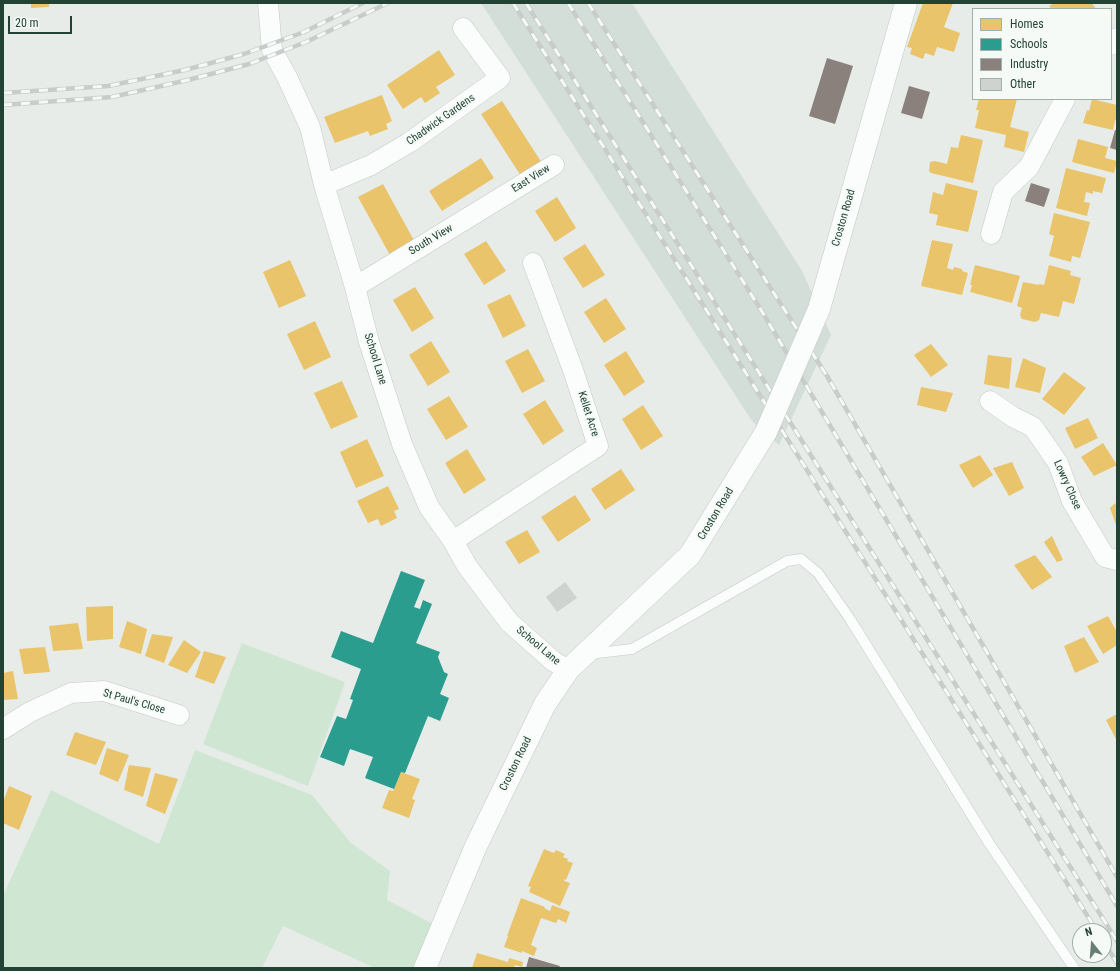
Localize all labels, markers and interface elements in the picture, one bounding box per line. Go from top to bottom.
scale bar [10,8,74,34]
legend [972,8,1112,100]
text: 20 m [15,16,39,30]
text: Homes [1010,17,1044,31]
text: Schools [1010,37,1048,51]
text: Industry [1010,57,1048,71]
text: Other [1010,77,1036,91]
street label: Chadwick Gardens [404,92,478,148]
street label: East View [509,162,553,196]
street label: Croston Road [830,188,858,248]
street label: South View [407,222,455,258]
street label: School Lane [361,332,389,386]
street label: Kellet Acre [574,390,602,438]
street label: Lowry Close [1050,458,1084,512]
street label: Croston Road [695,485,737,543]
street label: School Lane [513,624,563,668]
street label: St Paul's Close [101,687,167,717]
street label: Croston Road [497,735,535,793]
north arrow [1072,923,1112,963]
text: N [1084,925,1094,939]

